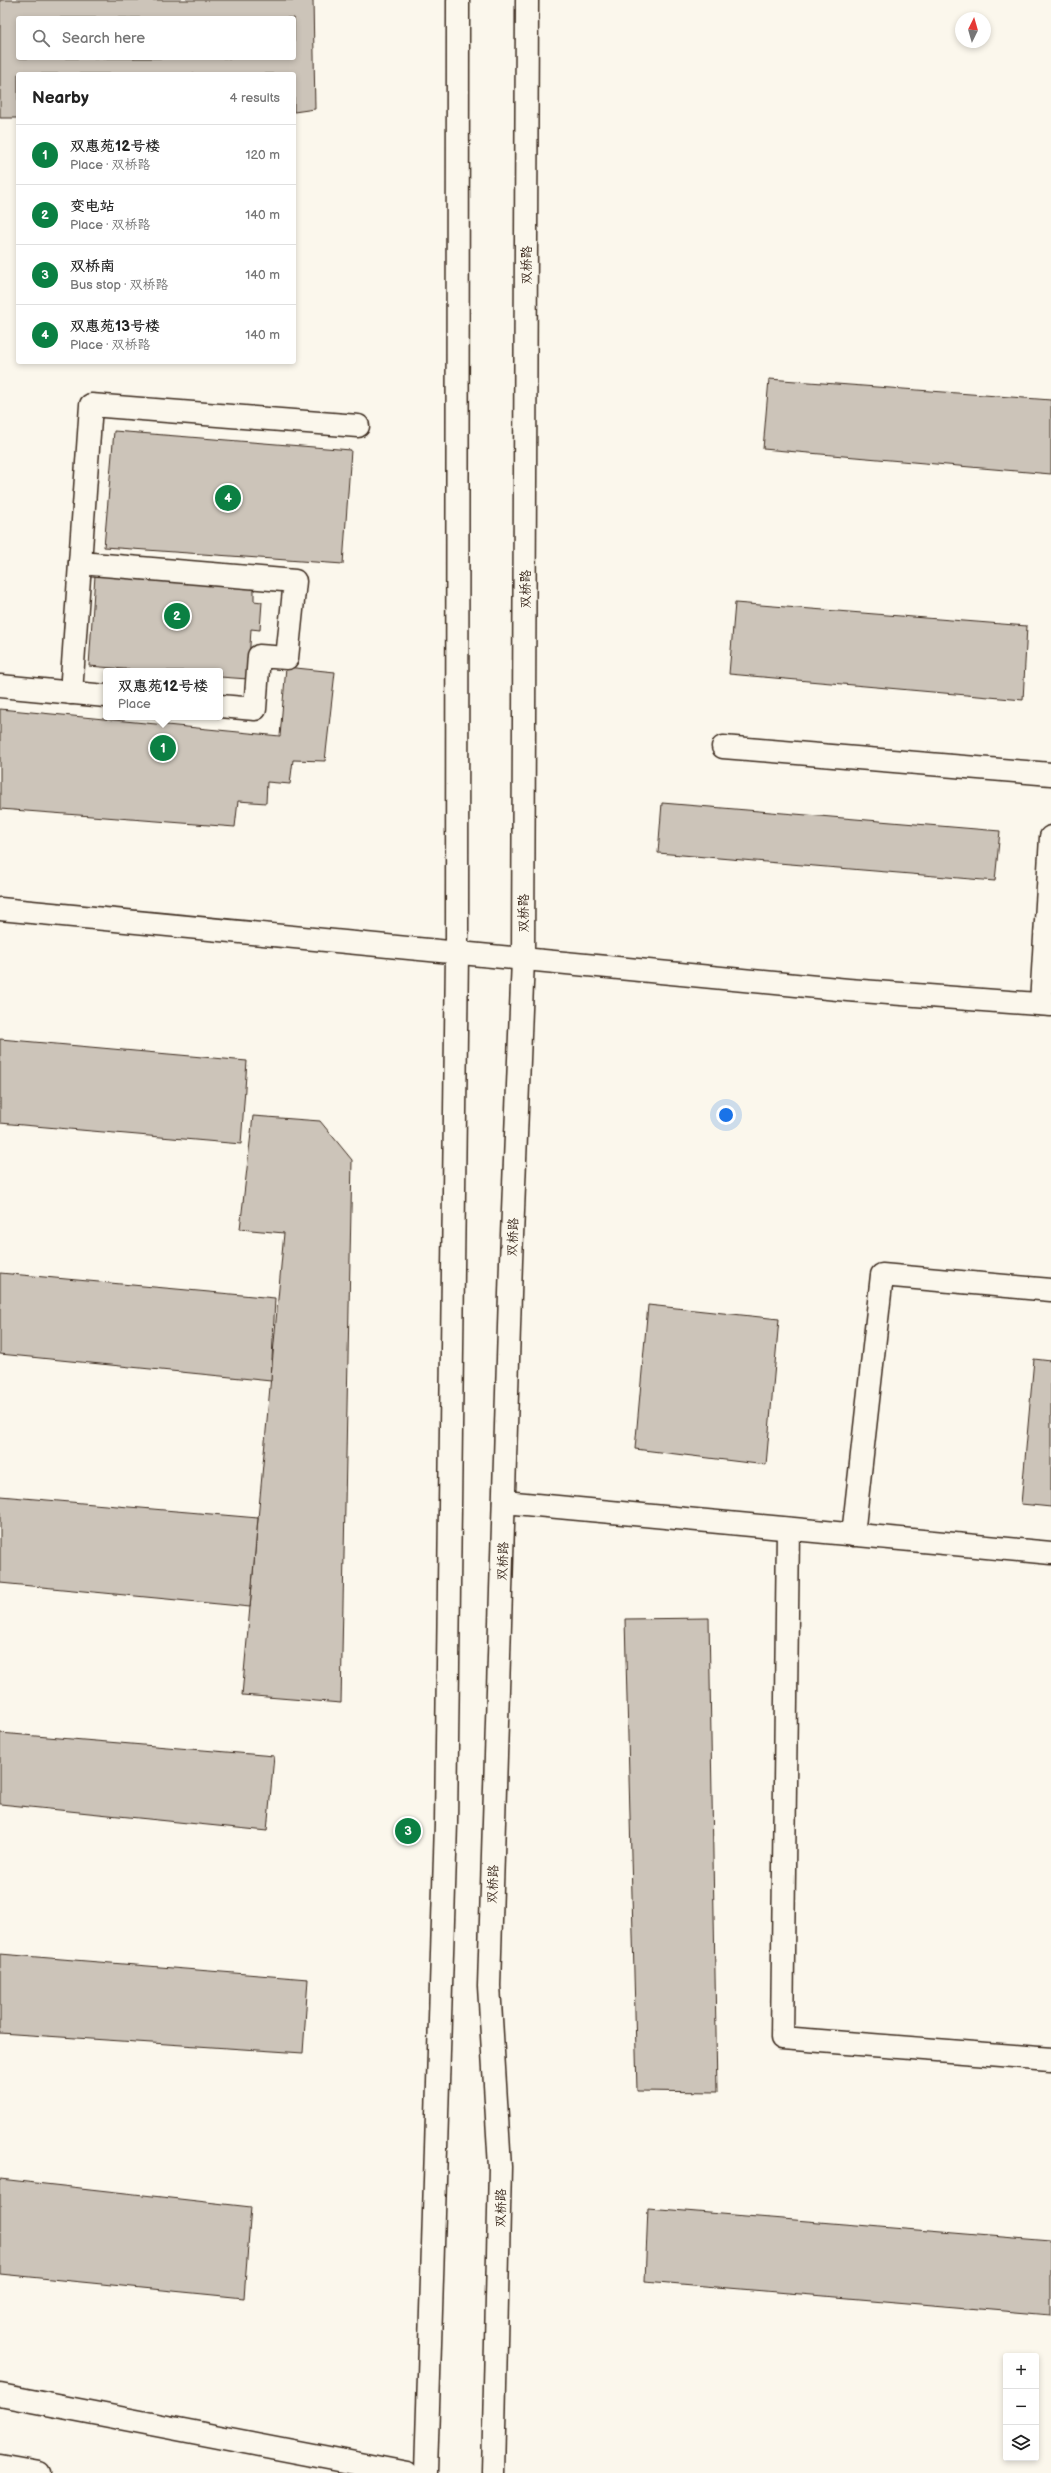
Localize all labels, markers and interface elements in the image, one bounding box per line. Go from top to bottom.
north arrow [955,12,991,48]
search box [16,16,296,60]
icon: search [30,27,52,49]
text: Search here [62,29,145,48]
text: Nearby [32,88,89,108]
text: 4 results [230,90,280,106]
text: 双惠苑12号楼 [70,137,160,156]
text: 1 [42,147,48,163]
text: 120 m [245,147,280,163]
text: Place · 双桥路 [70,157,150,173]
text: 变电站 [70,197,115,216]
text: 2 [41,207,49,223]
text: 140 m [245,207,280,223]
text: Place · 双桥路 [70,217,150,233]
street label: 双桥路 [519,245,535,285]
text: 双桥南 [70,257,115,276]
text: 3 [41,267,49,283]
text: 140 m [245,267,280,283]
text: Bus stop · 双桥路 [70,277,169,293]
text: 双惠苑13号楼 [70,317,160,336]
text: 4 [41,327,49,343]
text: 140 m [245,327,280,343]
text: Place · 双桥路 [70,337,150,353]
pin: 4 [215,483,241,513]
street label: 双桥路 [518,569,534,609]
pin: 2 [164,601,190,631]
popup [103,668,223,720]
text: 双惠苑12号楼 [118,677,208,696]
text: Place [118,696,151,712]
pin: 1 [150,733,176,763]
street label: 双桥路 [516,893,532,933]
your location [716,1105,736,1125]
street label: 双桥路 [504,1217,522,1257]
street label: 双桥路 [494,1541,512,1581]
pin: 3 [395,1816,421,1846]
street label: 双桥路 [484,1864,502,1904]
street label: 双桥路 [493,2188,509,2228]
map controls [1003,2353,1039,2461]
button: + [1003,2353,1039,2389]
button: − [1003,2389,1039,2425]
button: layers [1003,2425,1039,2461]

